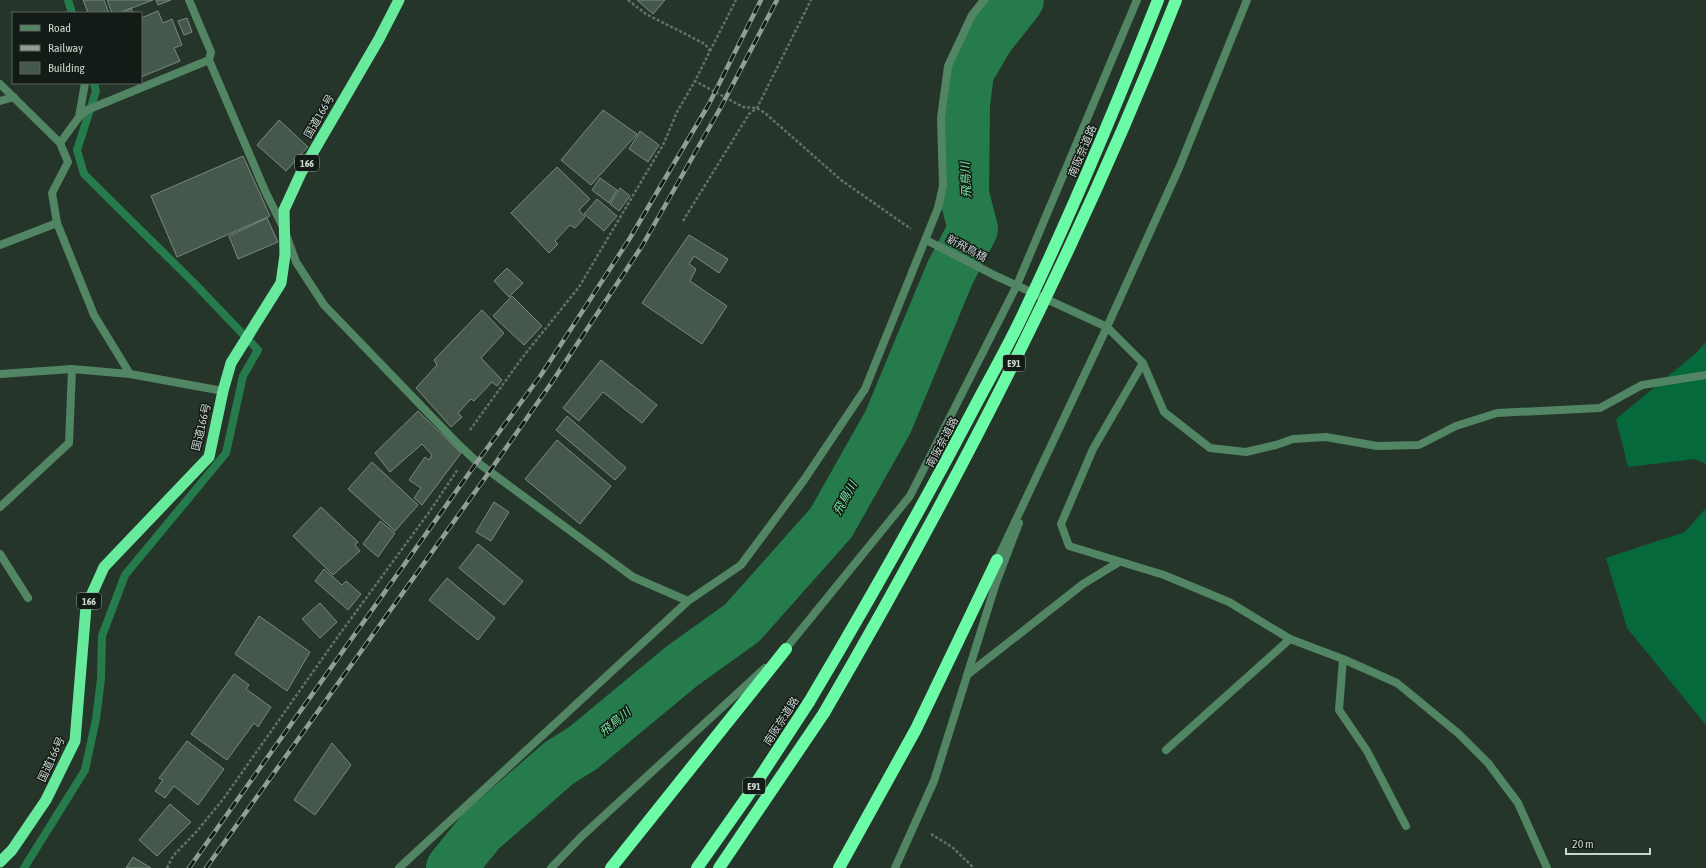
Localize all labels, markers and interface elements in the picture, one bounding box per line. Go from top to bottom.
legend [12,12,142,84]
text: Road [48,21,71,35]
text: Railway [48,41,83,55]
text: Building [48,61,86,75]
street label: 国道166号 [302,92,336,140]
street label: 南阪奈道路 [1066,123,1098,179]
road number: 166 [295,155,319,171]
water label: 飛鳥川 [958,160,974,198]
street label: 新飛鳥橋 [945,232,989,264]
road number: E91 [1003,355,1025,371]
street label: 国道166号 [189,402,213,452]
street label: 南阪奈道路 [924,415,960,469]
water label: 飛鳥川 [830,477,861,517]
road number: 166 [77,593,101,609]
street label: 南阪奈道路 [761,695,801,747]
water label: 飛鳥川 [597,704,635,739]
street label: 国道166号 [35,734,67,784]
road number: E91 [743,778,765,794]
scale bar [1566,830,1650,856]
text: 20 m [1572,837,1594,851]

